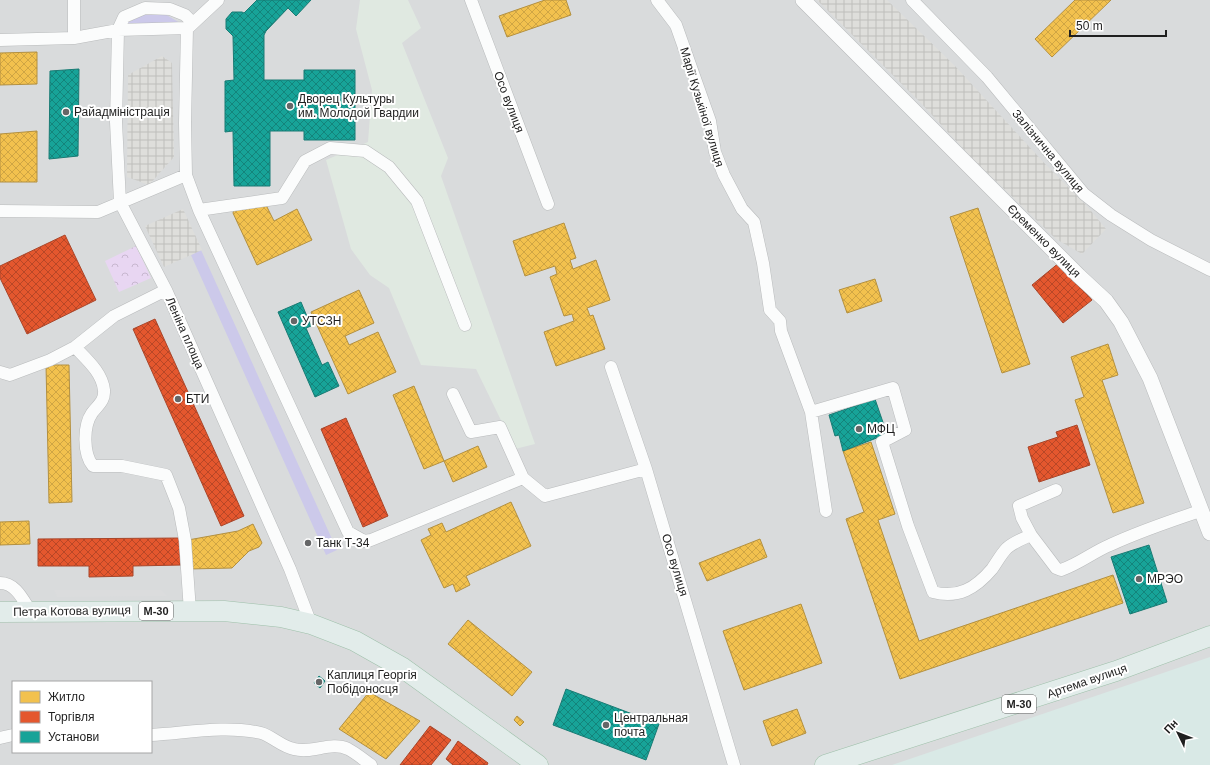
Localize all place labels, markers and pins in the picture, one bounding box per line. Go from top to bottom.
place label: Дворец Культуры им. Молодой Гвардии [298,92,419,120]
marker: Дворец Культуры им. Молодой Гвардии [285,101,295,111]
place label: Райадміністрація [74,105,170,119]
marker: Райадміністрація [61,107,71,117]
place label: УТСЗН [302,314,341,328]
marker: УТСЗН [289,316,299,326]
place label: БТИ [186,392,209,406]
marker: БТИ [173,394,183,404]
place label: МФЦ [867,422,895,436]
marker: МФЦ [854,424,864,434]
place label: Танк Т-34 [316,536,370,550]
marker: Танк Т-34 [303,538,313,548]
place label: МРЭО [1147,572,1183,586]
marker: МРЭО [1134,574,1144,584]
place label: Каплиця Георгія Побідоносця [327,668,417,696]
marker: Каплиця Георгія Побідоносця [314,677,324,687]
place label: Центральная почта [614,711,688,739]
marker: Центральная почта [601,720,611,730]

